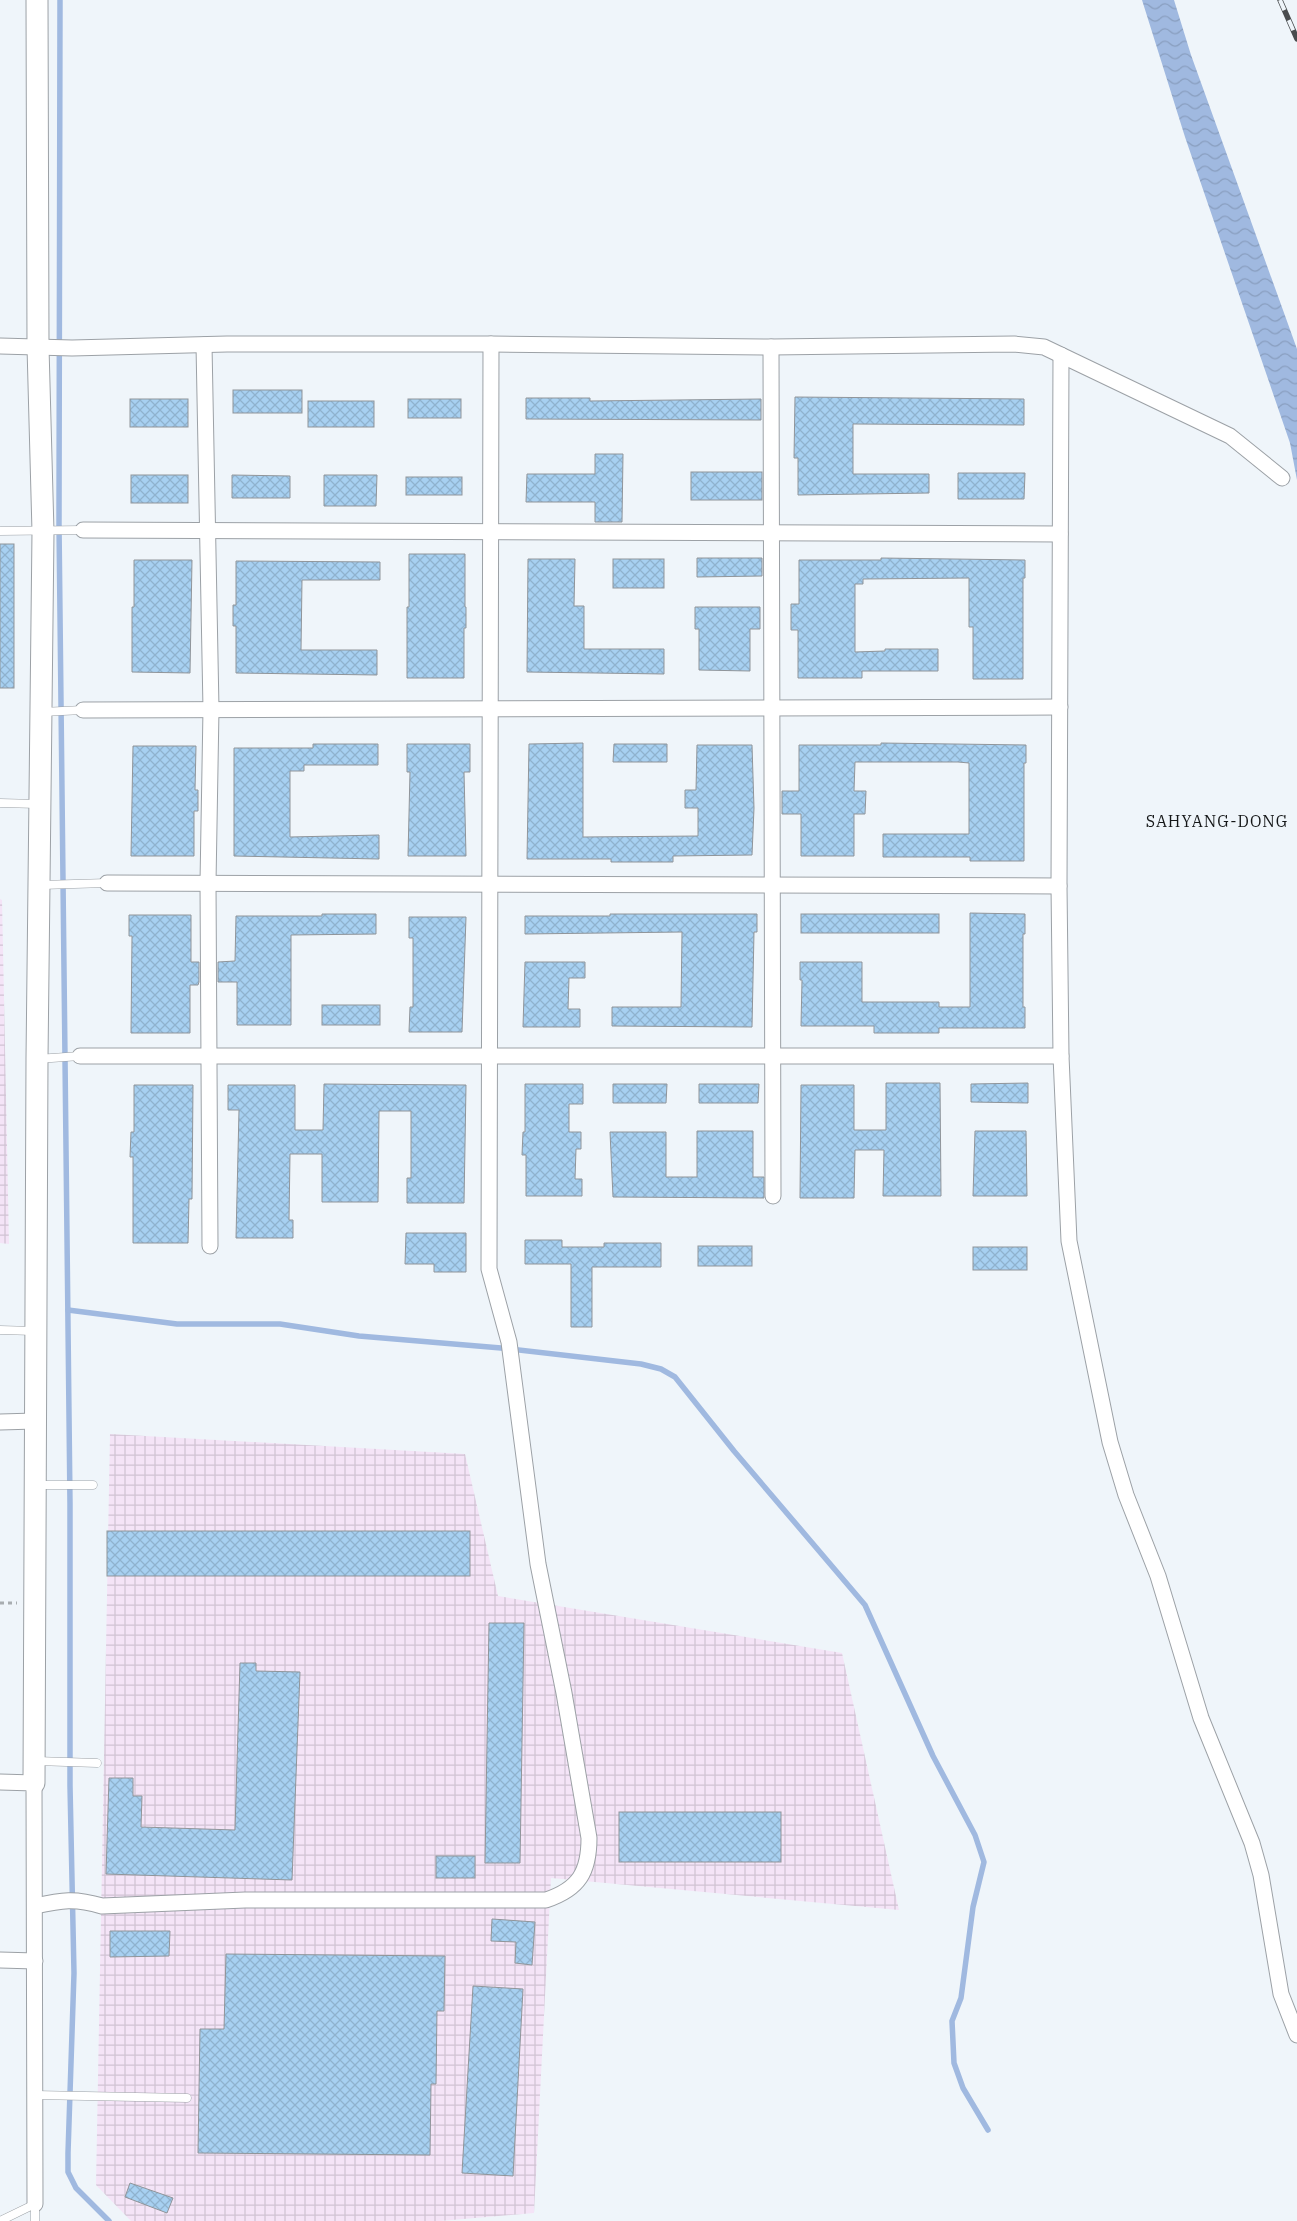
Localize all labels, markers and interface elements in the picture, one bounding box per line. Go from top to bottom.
district label: SAHYANG-DONG [1146,811,1288,831]

